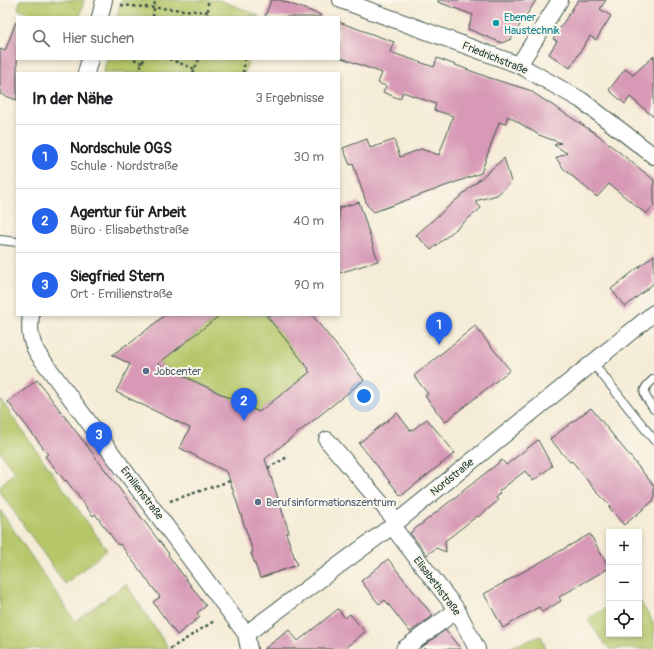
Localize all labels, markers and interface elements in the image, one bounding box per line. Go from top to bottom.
place label: Ebener Haustechnik [504,11,560,37]
search box [16,16,340,60]
marker: Ebener Haustechnik [491,18,501,28]
icon: search [30,27,52,49]
text: Hier suchen [62,29,134,48]
street label: Friedrichstraße [460,39,530,77]
text: In der Nähe [32,88,113,109]
text: 3 Ergebnisse [255,90,324,106]
text: Nordschule OGS [70,139,172,158]
text: 1 [42,149,48,165]
text: 30 m [294,149,324,165]
text: Schule · Nordstraße [70,158,178,174]
text: Agentur für Arbeit [70,203,186,222]
text: 2 [41,213,49,229]
text: 40 m [293,213,324,229]
text: Büro · Elisabethstraße [70,222,189,238]
text: Siegfried Stern [70,267,165,286]
text: 3 [41,277,49,293]
text: 90 m [294,277,324,293]
text: Ort · Emilienstraße [70,286,172,302]
pin: 1 [426,312,452,345]
place label: Jobcenter [154,365,201,378]
marker: Jobcenter [141,366,151,376]
your location [354,386,374,406]
pin: 2 [231,388,257,421]
pin: 3 [86,422,112,455]
street label: Nordstraße [428,455,477,498]
street label: Emilienstraße [118,464,167,523]
place label: Berufsinformationszentrum [266,496,396,509]
marker: Berufsinformationszentrum [253,497,263,507]
map controls [606,529,642,637]
button: + [606,529,642,565]
street label: Elisabethstraße [411,554,464,619]
button: − [606,565,642,601]
button: locate [606,601,642,637]

